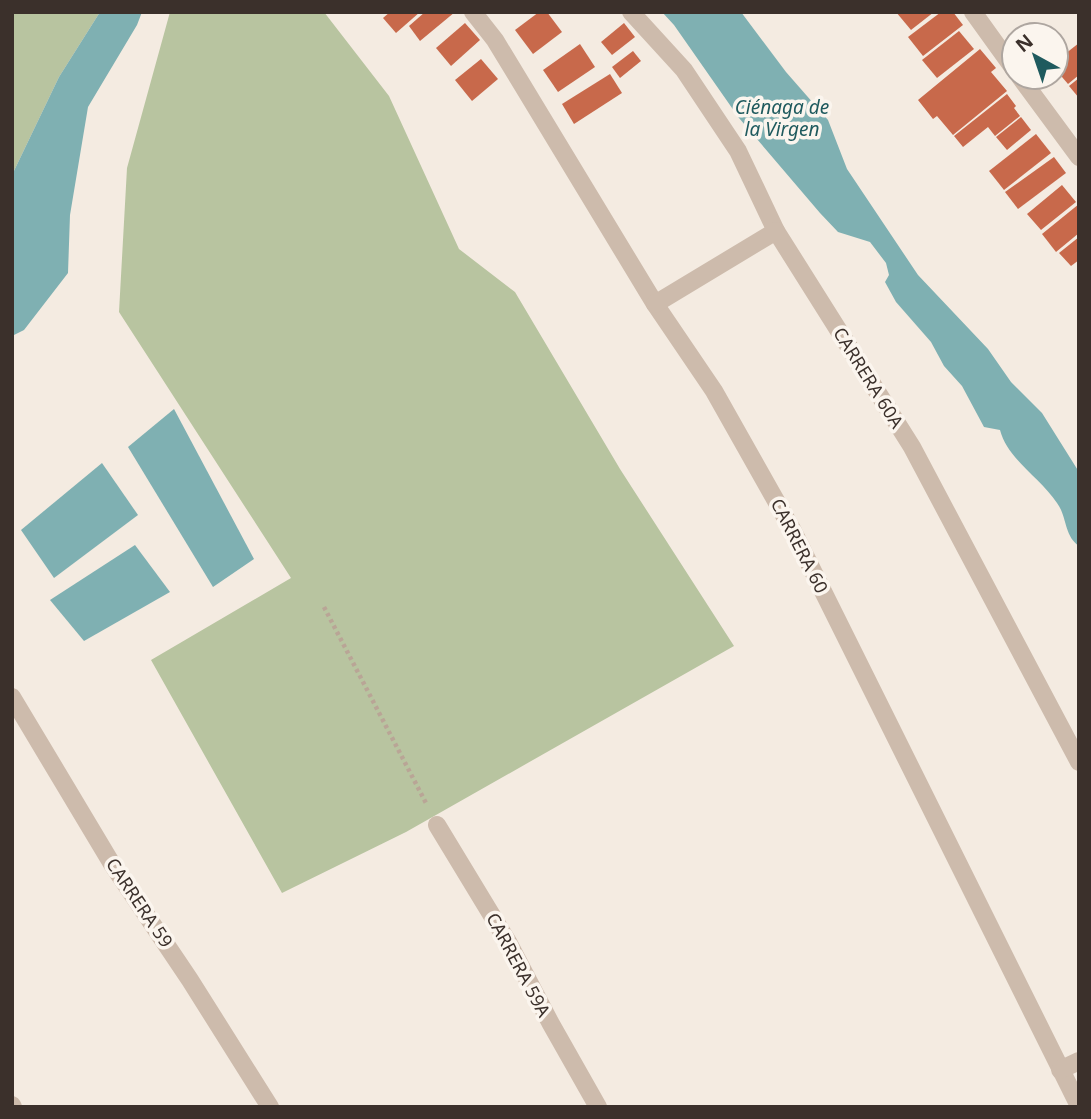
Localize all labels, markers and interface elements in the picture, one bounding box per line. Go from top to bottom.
north arrow [1000,21,1070,91]
text: N [1010,28,1038,58]
water label: Ciénaga de la Virgen [735,94,829,142]
street label: CARRERA 60A [828,322,910,433]
street label: CARRERA 60 [766,494,834,597]
street label: CARRERA 59 [101,853,179,952]
street label: CARRERA 59A [481,908,557,1021]

